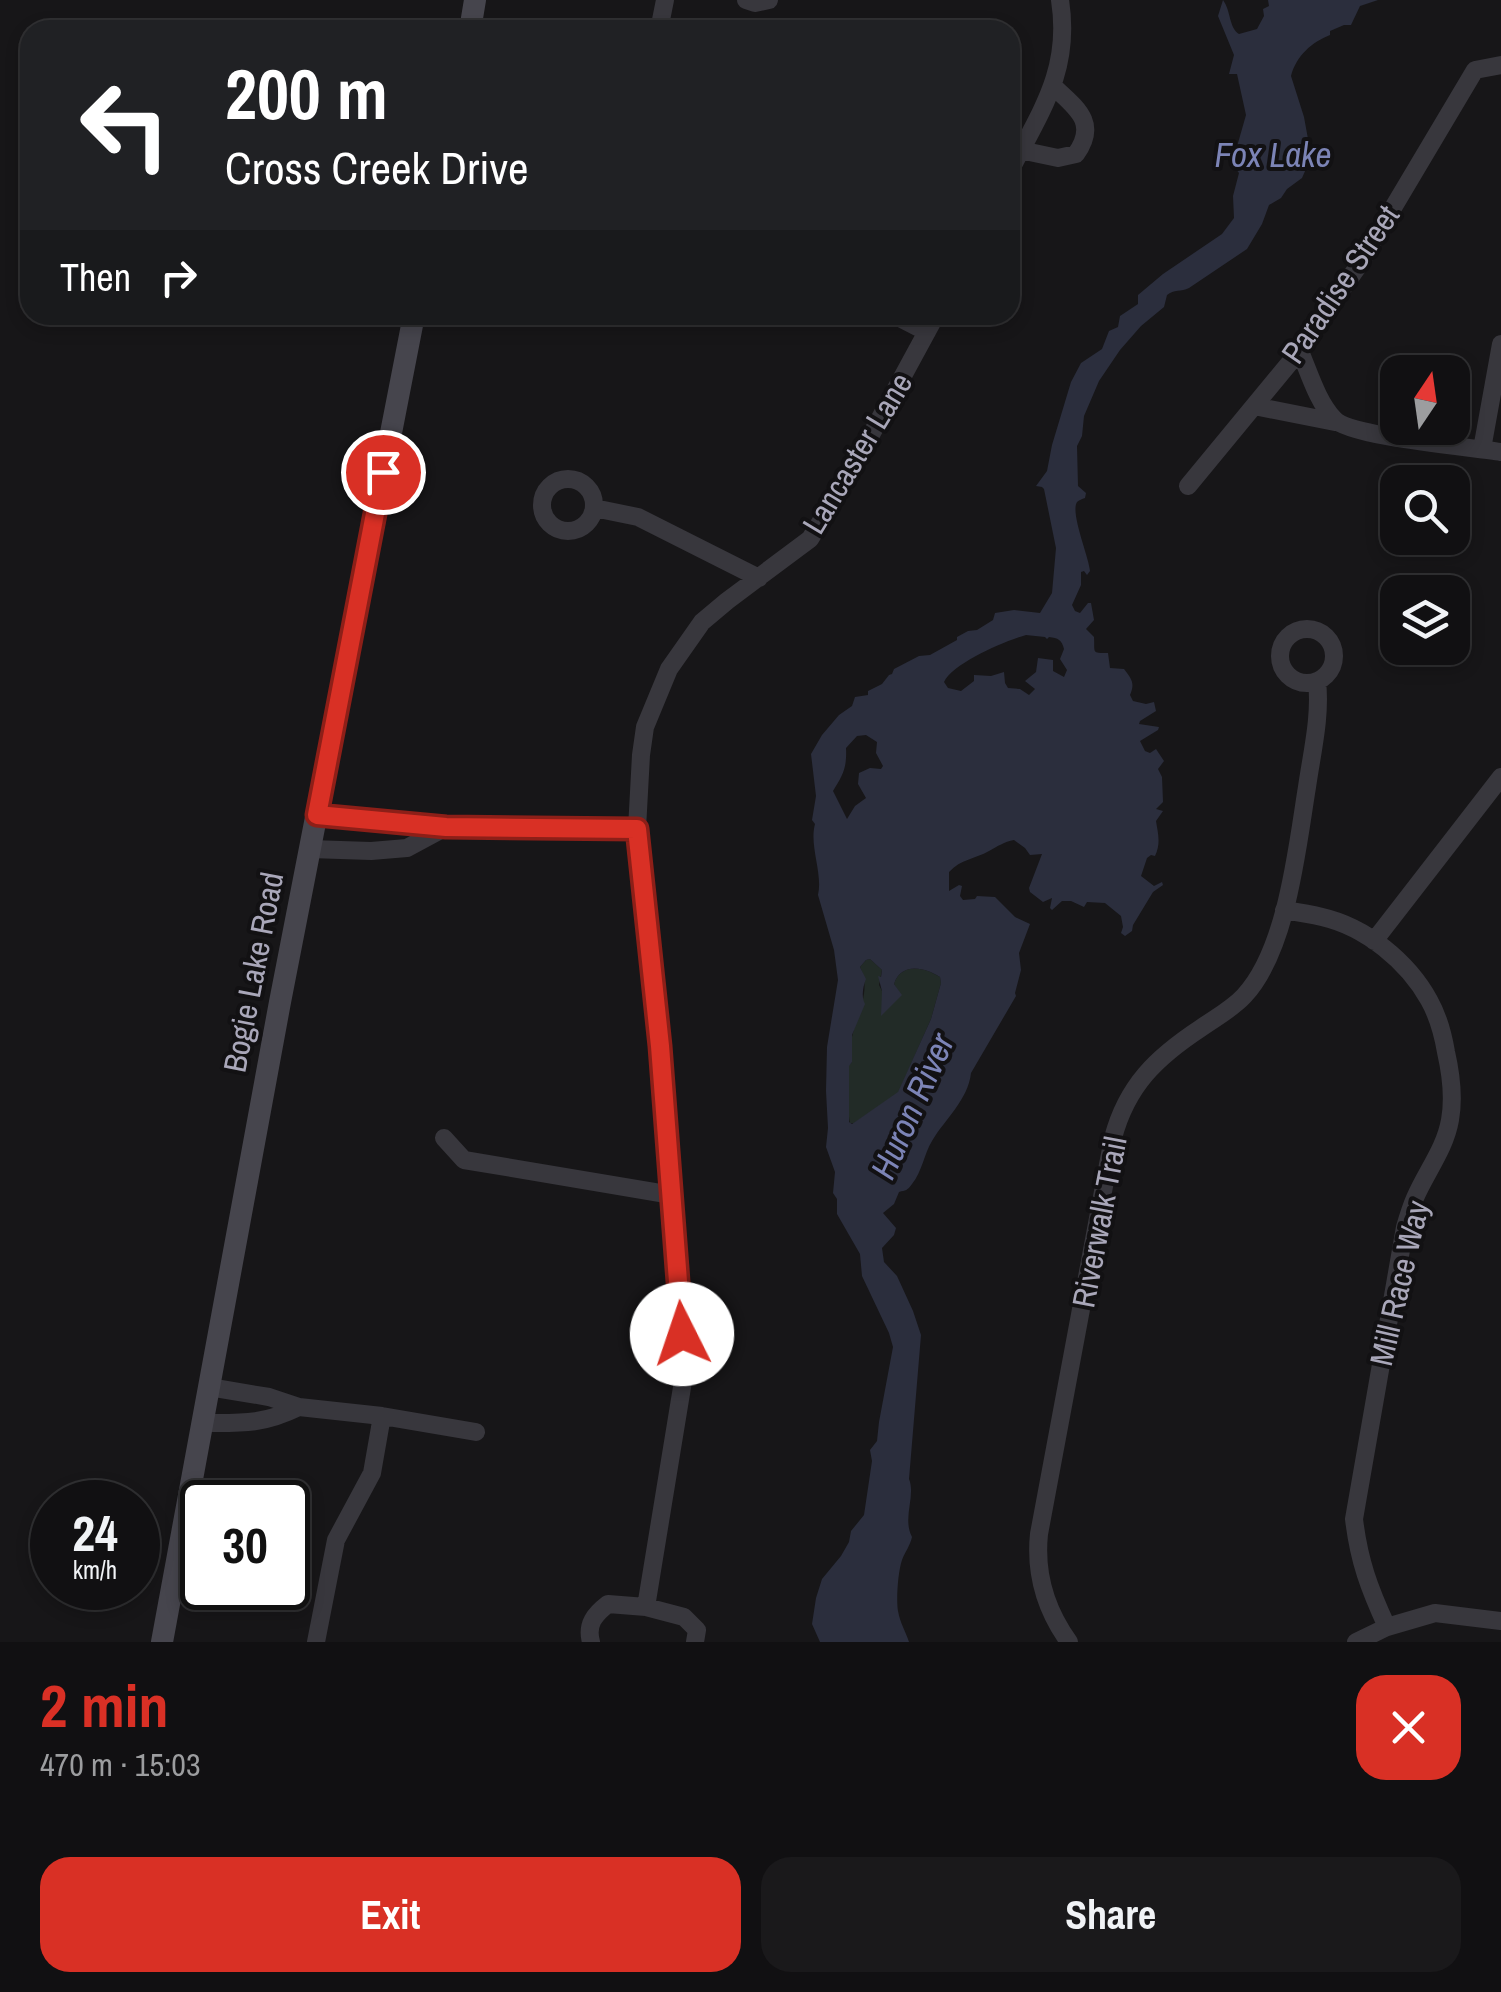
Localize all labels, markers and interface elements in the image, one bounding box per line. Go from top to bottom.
text: 200 m [225,47,388,141]
icon: left [60,60,190,190]
water label: Fox Lake [1214,131,1332,178]
text: Cross Creek Drive [225,137,528,198]
street label: Paradise Street [1271,196,1409,372]
icon: right [151,250,206,305]
text: Then [60,252,131,303]
north arrow [1380,355,1470,445]
map controls [1380,355,1470,665]
street label: Lancaster Lane [792,364,922,542]
pin [341,430,426,515]
icon: arrive [356,445,411,500]
button: search [1380,465,1470,555]
button: layers [1380,575,1470,665]
street label: Bogie Lake Road [213,868,293,1076]
water label: Huron River [859,1024,966,1186]
street label: Riverwalk Trail [1061,1133,1137,1311]
street label: Mill Race Way [1359,1196,1439,1370]
position arrow [630,1282,734,1386]
speed limit sign: 30 [180,1480,310,1610]
text: 24 [72,1499,118,1567]
text: km/h [73,1553,117,1587]
text: 2 min [40,1665,169,1746]
button: close [1356,1675,1461,1780]
text: 470 m · 15:03 [40,1743,200,1786]
button: Exit [40,1857,741,1972]
button: Share [761,1857,1461,1972]

